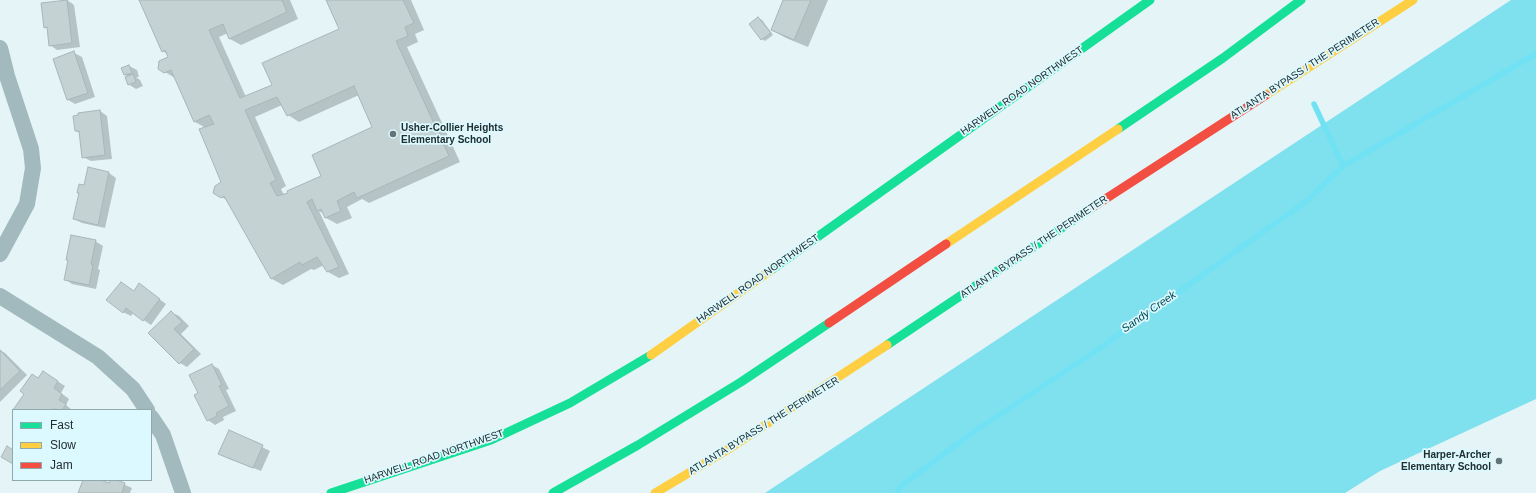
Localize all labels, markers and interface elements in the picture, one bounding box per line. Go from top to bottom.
street label: ATLANTA BYPASS / THE PERIMETER [1228,16,1382,122]
street label: HARWELL ROAD NORTHWEST [958,44,1086,138]
place label: Usher-Collier Heights Elementary School [401,122,503,146]
marker: Usher-Collier Heights Elementary School [388,129,398,139]
street label: ATLANTA BYPASS / THE PERIMETER [958,193,1110,301]
street label: HARWELL ROAD NORTHWEST [694,232,822,326]
water label: Sandy Creek [1119,288,1179,336]
street label: ATLANTA BYPASS / THE PERIMETER [687,375,841,477]
legend [12,409,152,481]
text: Fast [50,418,73,432]
street label: HARWELL ROAD NORTHWEST [363,427,505,487]
text: Slow [50,438,76,452]
place label: Harper-Archer Elementary School [1401,449,1491,472]
marker: Harper-Archer Elementary School [1494,456,1504,466]
text: Jam [50,458,73,472]

